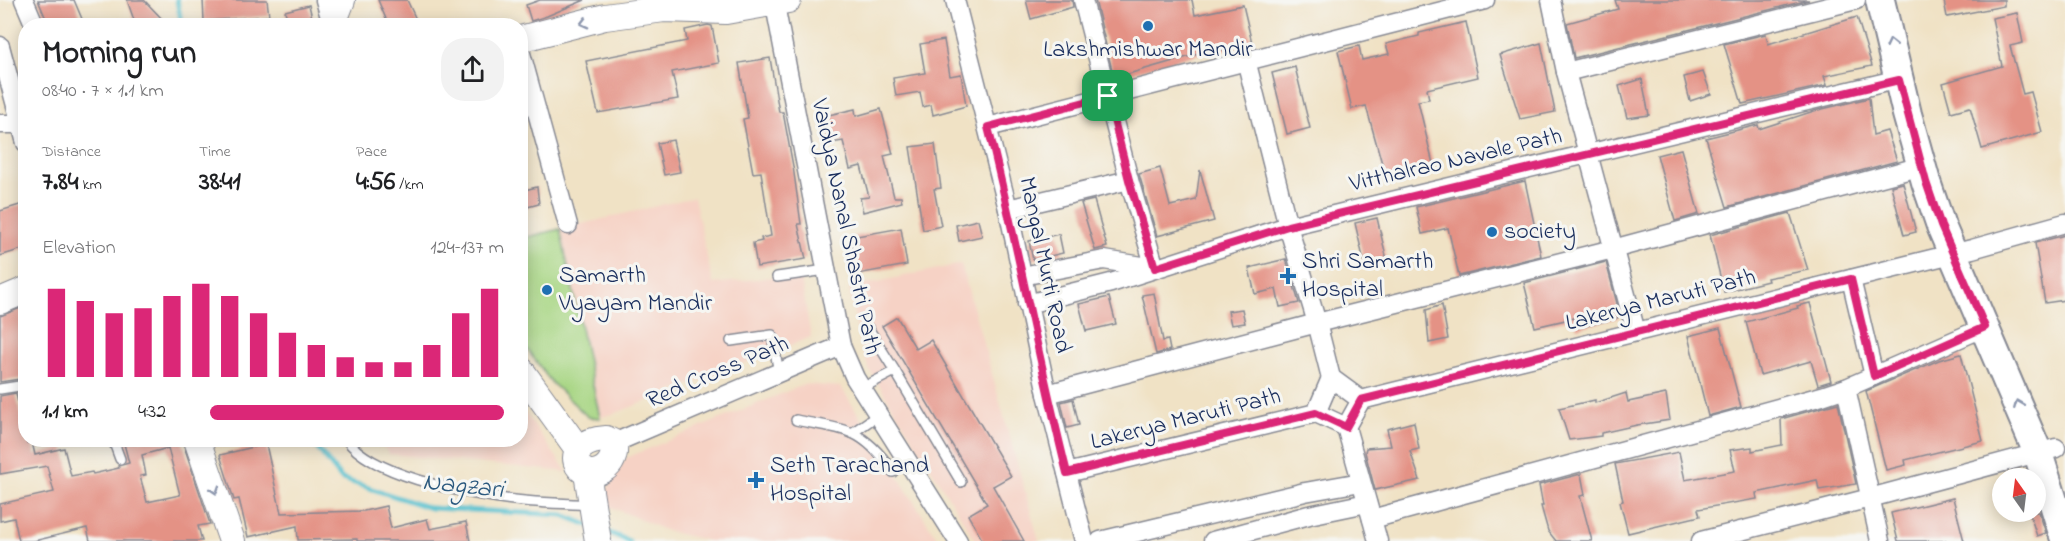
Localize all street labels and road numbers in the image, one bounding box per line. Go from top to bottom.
street label: Vaidya Nanal Shastri Path [800,95,889,359]
street label: Vitthalrao Navale Path [1345,120,1566,203]
street label: Mangal Murti Road [1008,174,1080,357]
street label: Lakerya Maruti Path [1562,260,1760,343]
street label: Red Cross Path [641,327,795,419]
street label: Lakerya Maruti Path [1087,379,1285,462]

